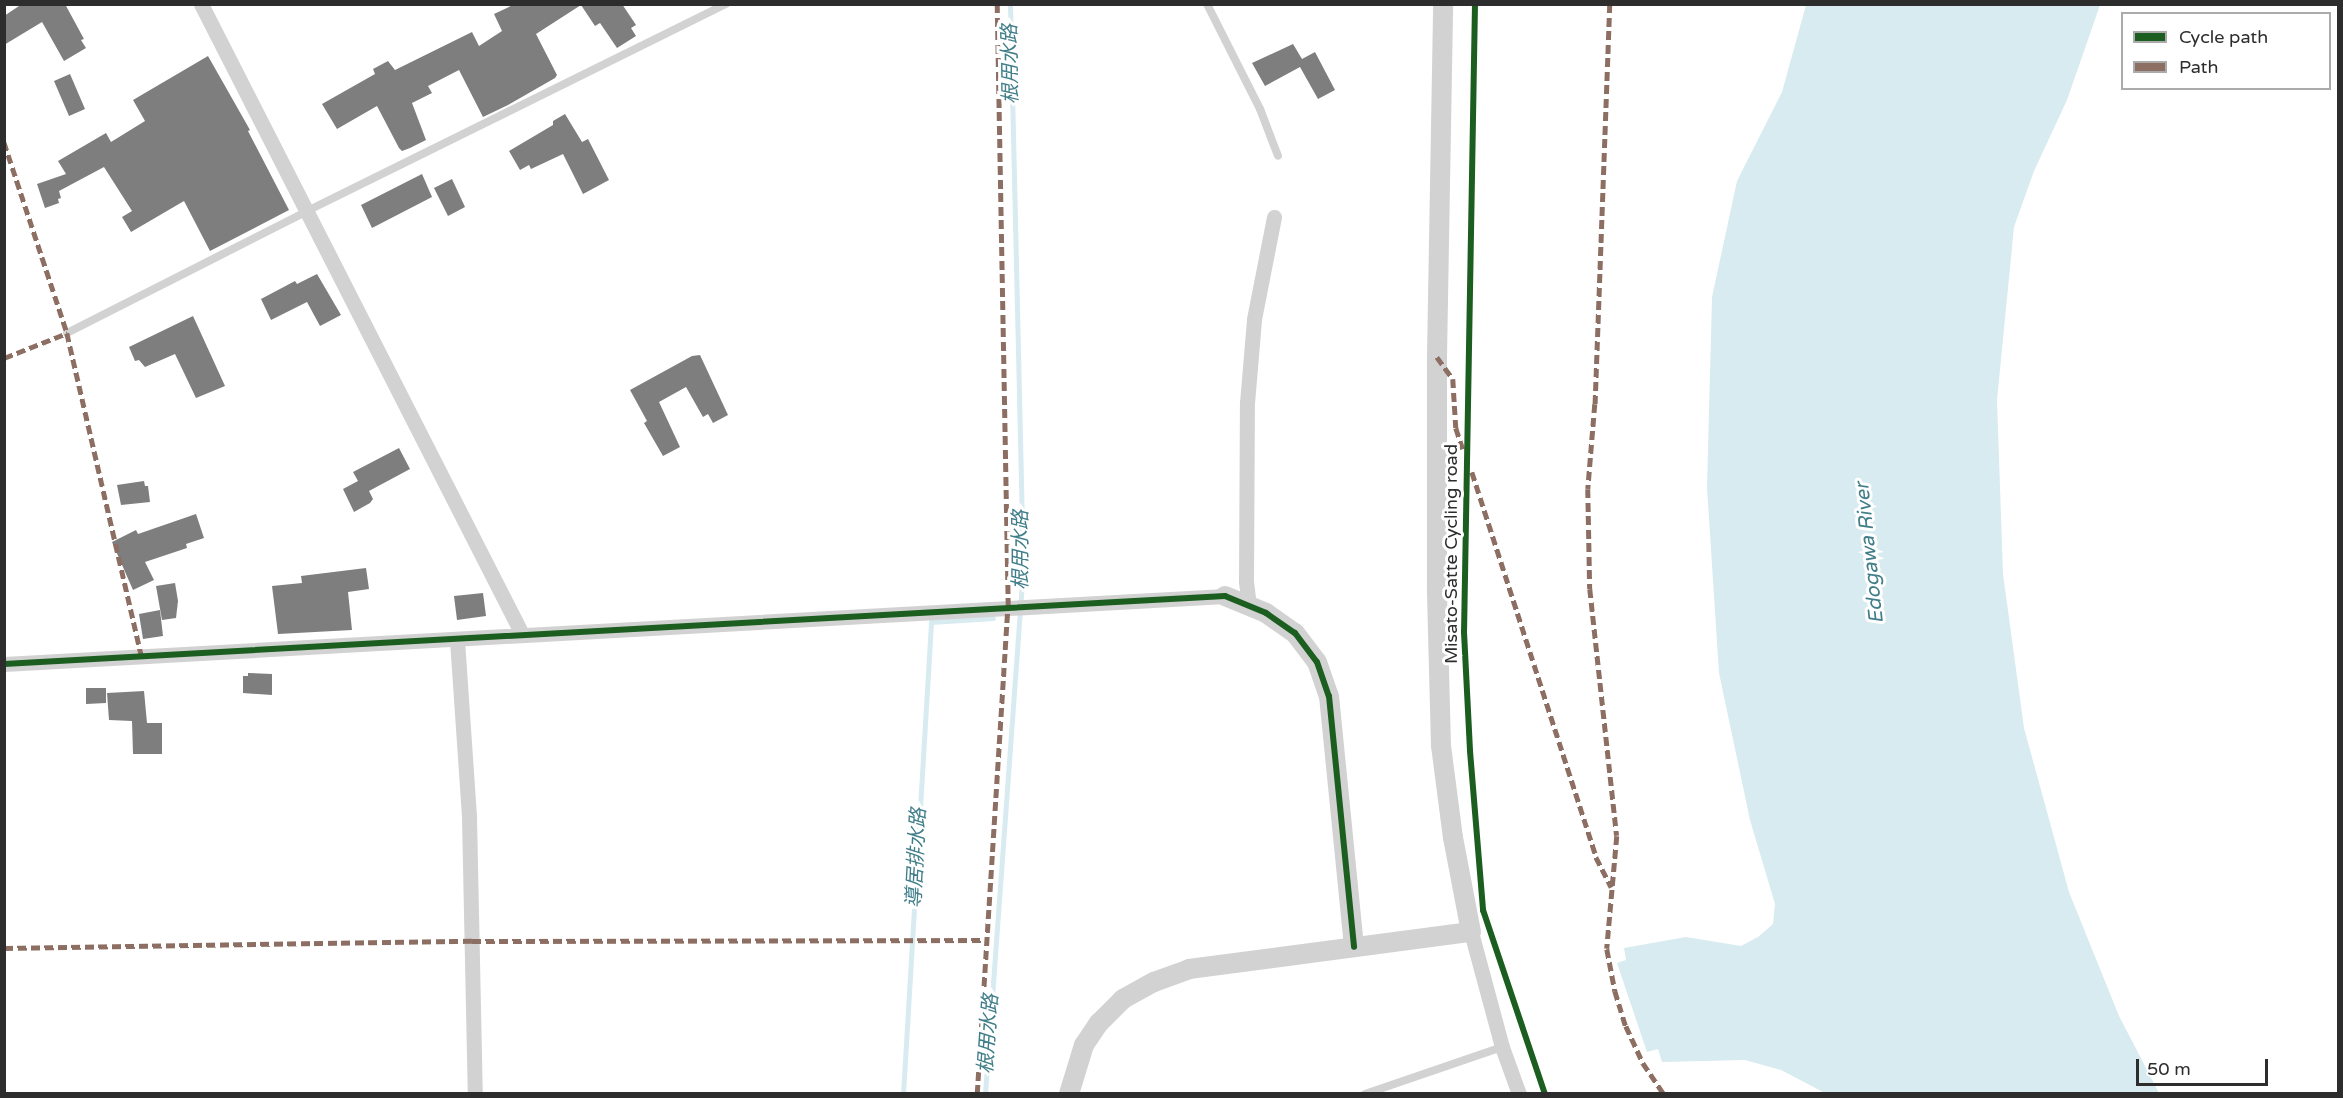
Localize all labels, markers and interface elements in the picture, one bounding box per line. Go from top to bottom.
legend [2121,12,2331,90]
water label: 根用水路 [998,24,1024,104]
text: Cycle path [2179,26,2268,48]
text: Path [2179,56,2218,78]
street label: Misato-Satte Cycling road [1440,444,1462,664]
water label: Edogawa River [1851,481,1889,625]
water label: 根用水路 [1009,510,1033,590]
water label: 導居排水路 [902,807,932,909]
water label: 根用水路 [974,993,1004,1075]
scale bar [2139,1047,2271,1085]
text: 50 m [2147,1058,2191,1080]

